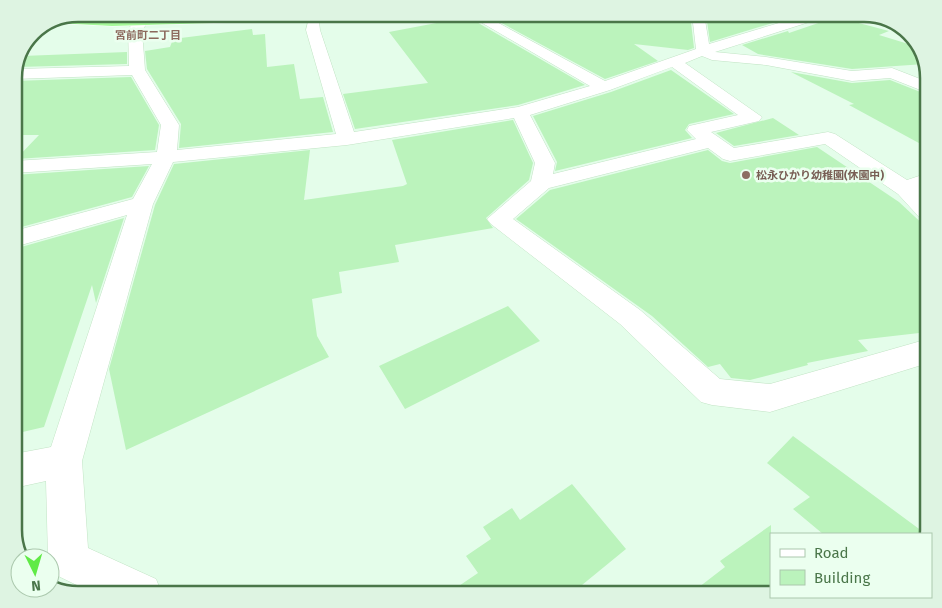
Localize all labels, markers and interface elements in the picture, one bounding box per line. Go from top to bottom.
district label: 宮前町二丁目 [115,29,181,42]
marker: 松永ひかり幼稚園(休園中) [740,169,752,181]
place label: 松永ひかり幼稚園(休園中) [756,169,885,182]
legend [770,533,932,598]
text: Road [814,544,849,562]
north arrow [10,548,60,598]
text: Building [814,569,870,587]
text: N [31,577,41,594]

